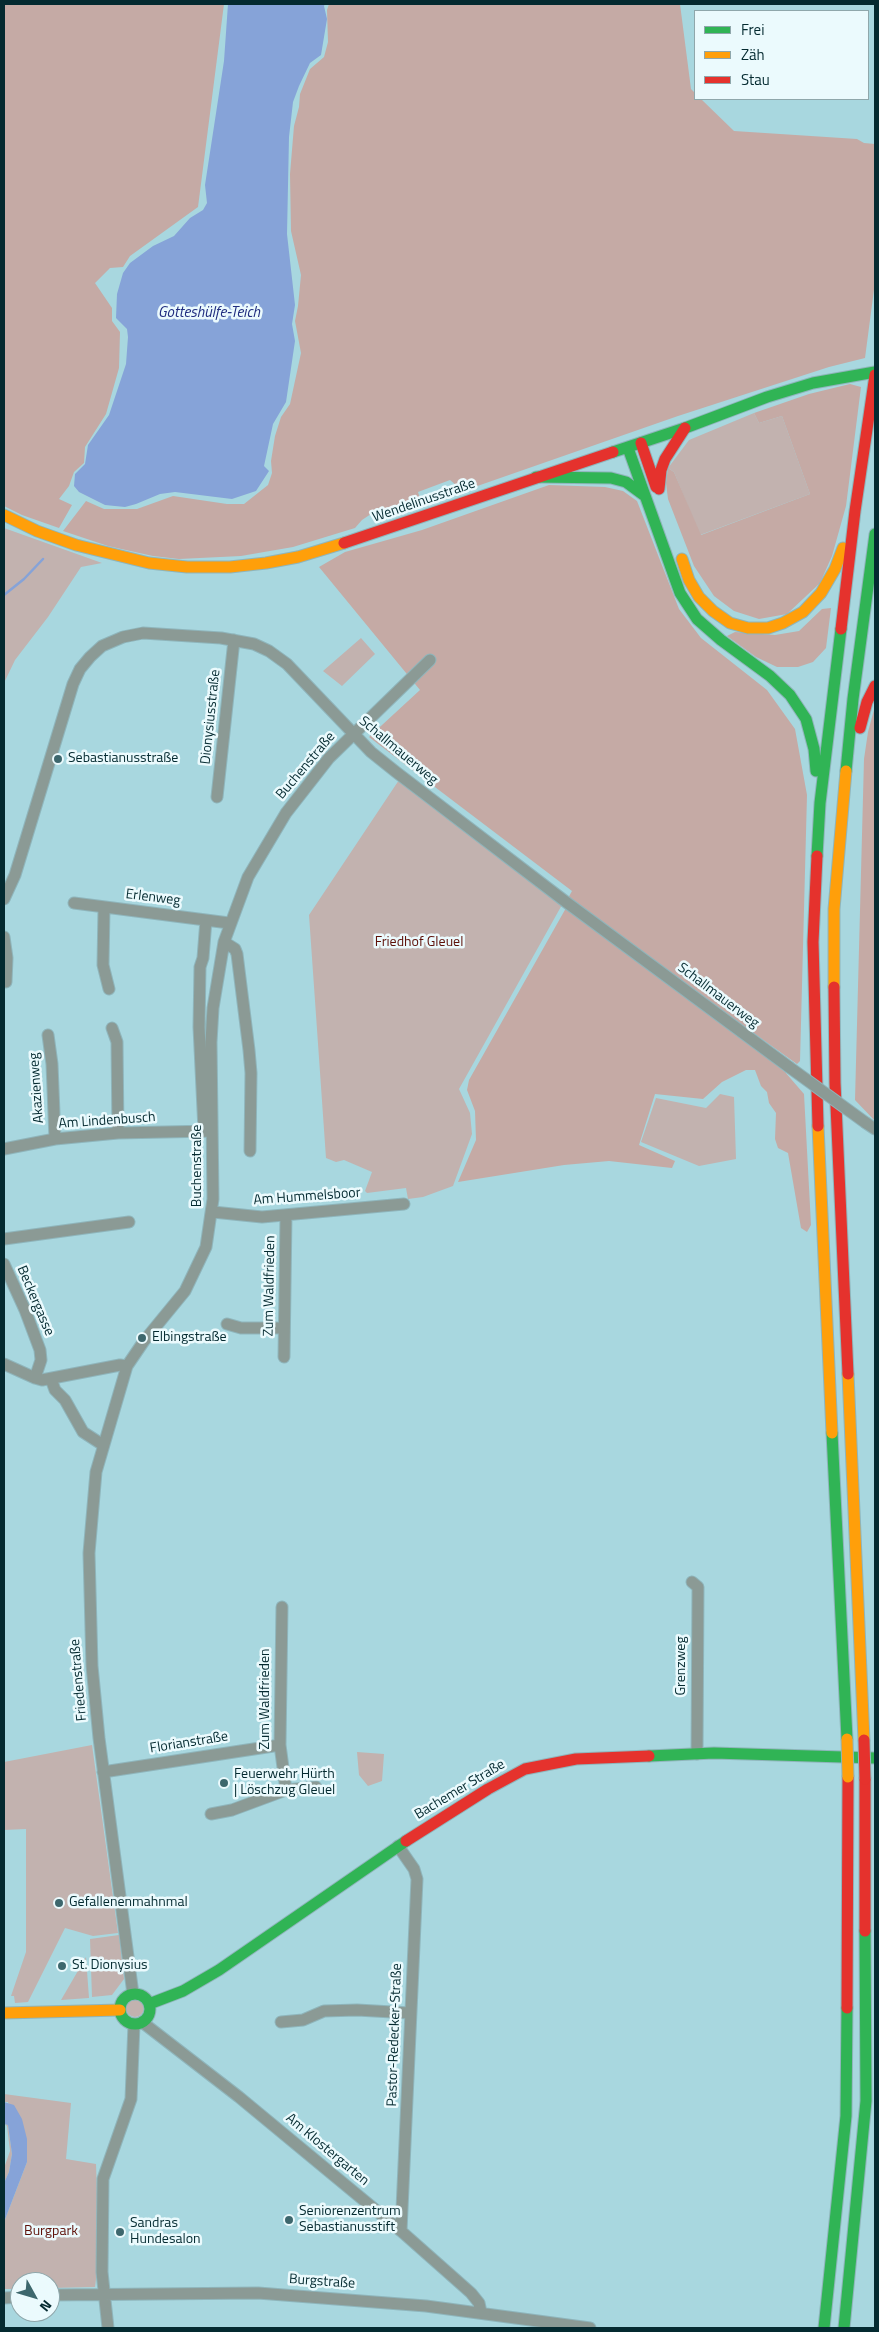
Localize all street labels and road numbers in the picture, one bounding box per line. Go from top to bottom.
street label: Wendelinusstraße [371,476,477,526]
street label: Dionysiusstraße [198,669,224,765]
street label: Schallmauerweg [355,713,441,789]
street label: Buchenstraße [273,729,339,803]
street label: Erlenweg [125,886,181,910]
street label: Schallmauerweg [674,960,762,1032]
street label: Akazienweg [26,1052,48,1124]
street label: Am Lindenbusch [58,1109,156,1133]
street label: Buchenstraße [190,1125,206,1207]
street label: Am Hummelsboor [253,1185,361,1209]
street label: Zum Waldfrieden [261,1235,279,1337]
street label: Beckergasse [13,1263,57,1339]
street label: Grenzweg [674,1636,690,1696]
street label: Friedenstraße [67,1638,91,1722]
street label: Zum Waldfrieden [258,1648,274,1750]
street label: Florianstraße [149,1729,229,1757]
street label: Bachemer Straße [412,1756,508,1824]
street label: Pastor-Redecker-Straße [384,1963,406,2107]
street label: Am Klostergarten [282,2110,372,2190]
street label: Burgstraße [288,2271,356,2293]

